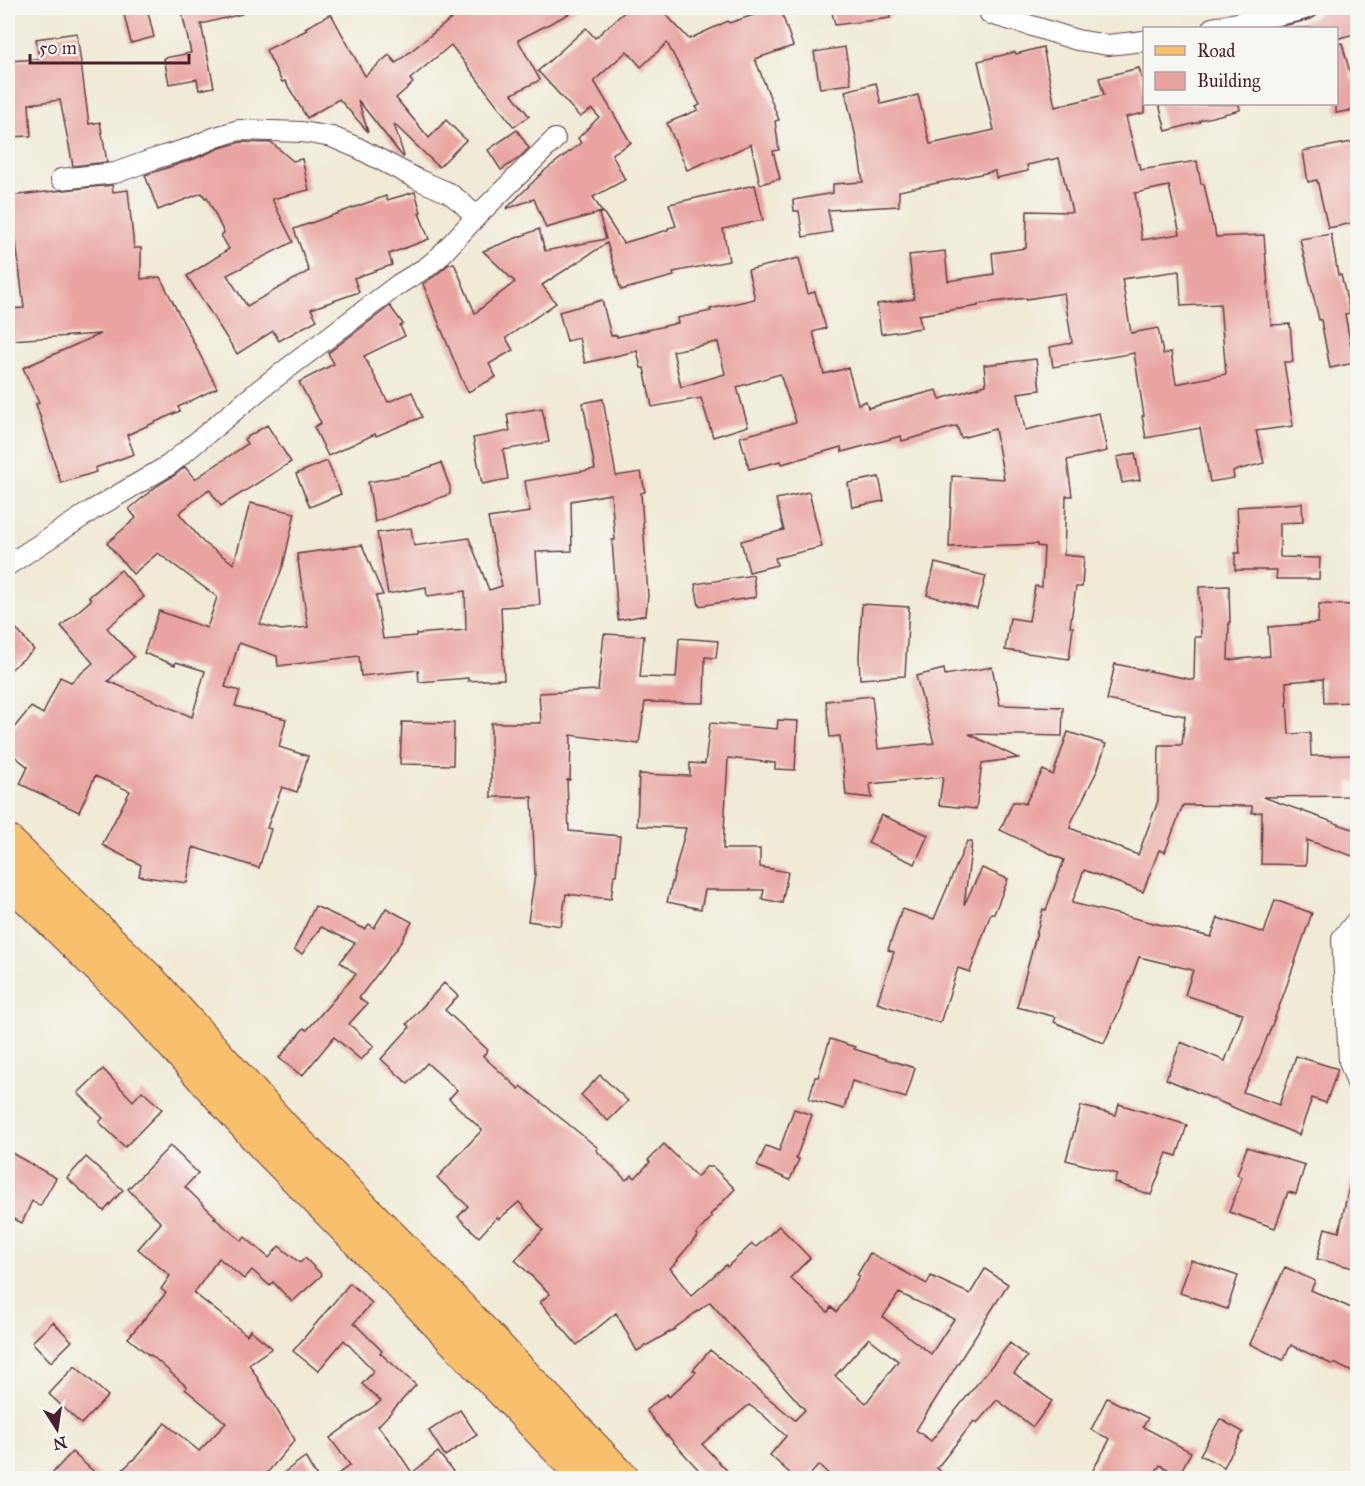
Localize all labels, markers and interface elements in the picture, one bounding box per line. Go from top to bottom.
scale bar [30,27,189,65]
legend [1143,27,1338,105]
text: 50 m [39,37,77,59]
text: Road [1197,40,1235,62]
text: Building [1197,70,1261,93]
north arrow [27,1399,87,1459]
text: N [51,1432,69,1454]

